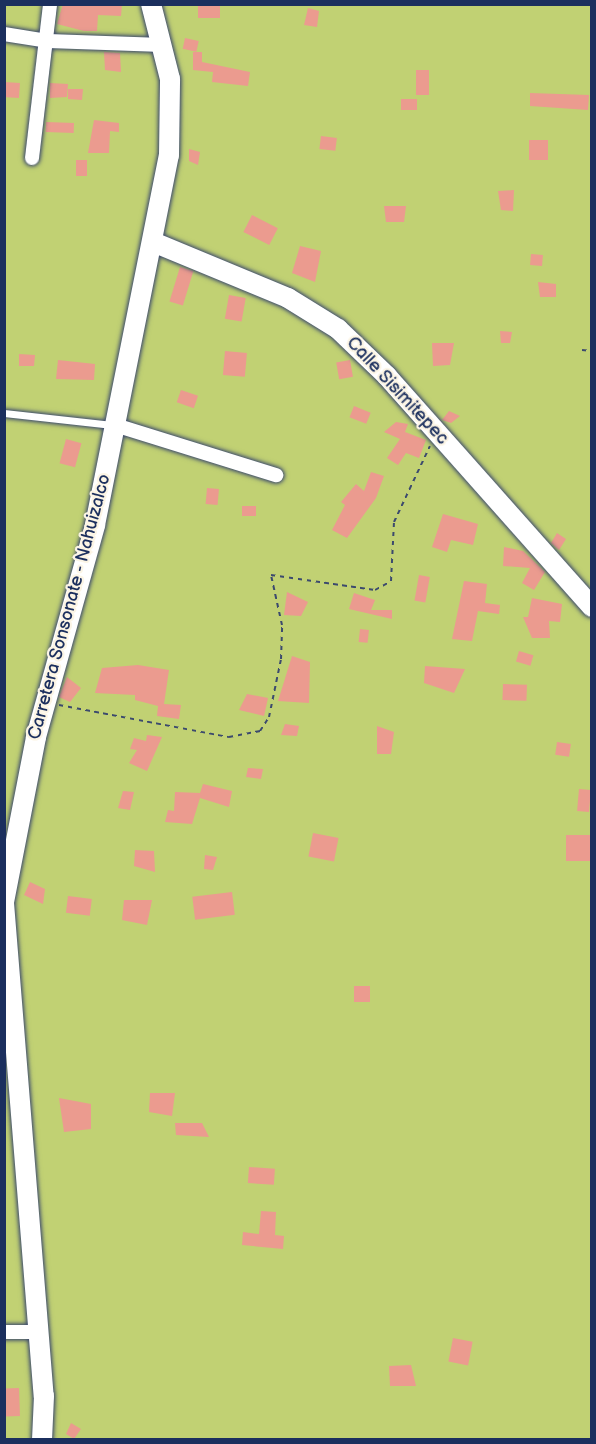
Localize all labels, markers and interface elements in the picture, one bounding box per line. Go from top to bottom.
street label: Calle Sisimitepec [341,332,453,450]
street label: Carretera Sonsonate - Nahuizalco [24,471,116,743]

